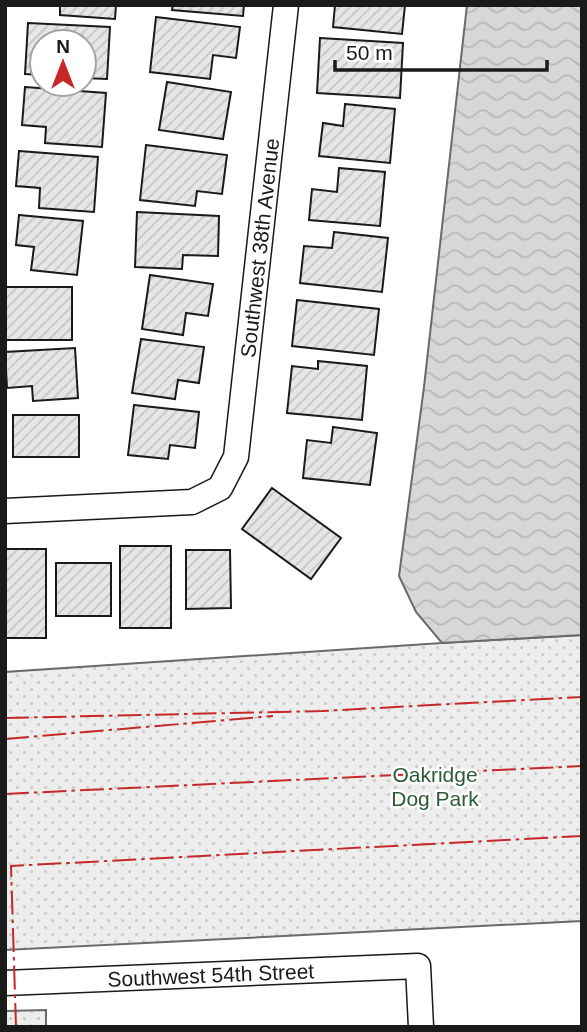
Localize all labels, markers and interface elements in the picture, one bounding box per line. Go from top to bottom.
north arrow [28,28,98,98]
scale bar [335,28,547,72]
text: N [56,36,70,57]
text: 50 m [346,41,393,64]
street label: Southwest 38th Avenue [236,137,283,359]
park label: Oakridge Dog Park [391,763,479,810]
street label: Southwest 54th Street [107,959,315,990]

